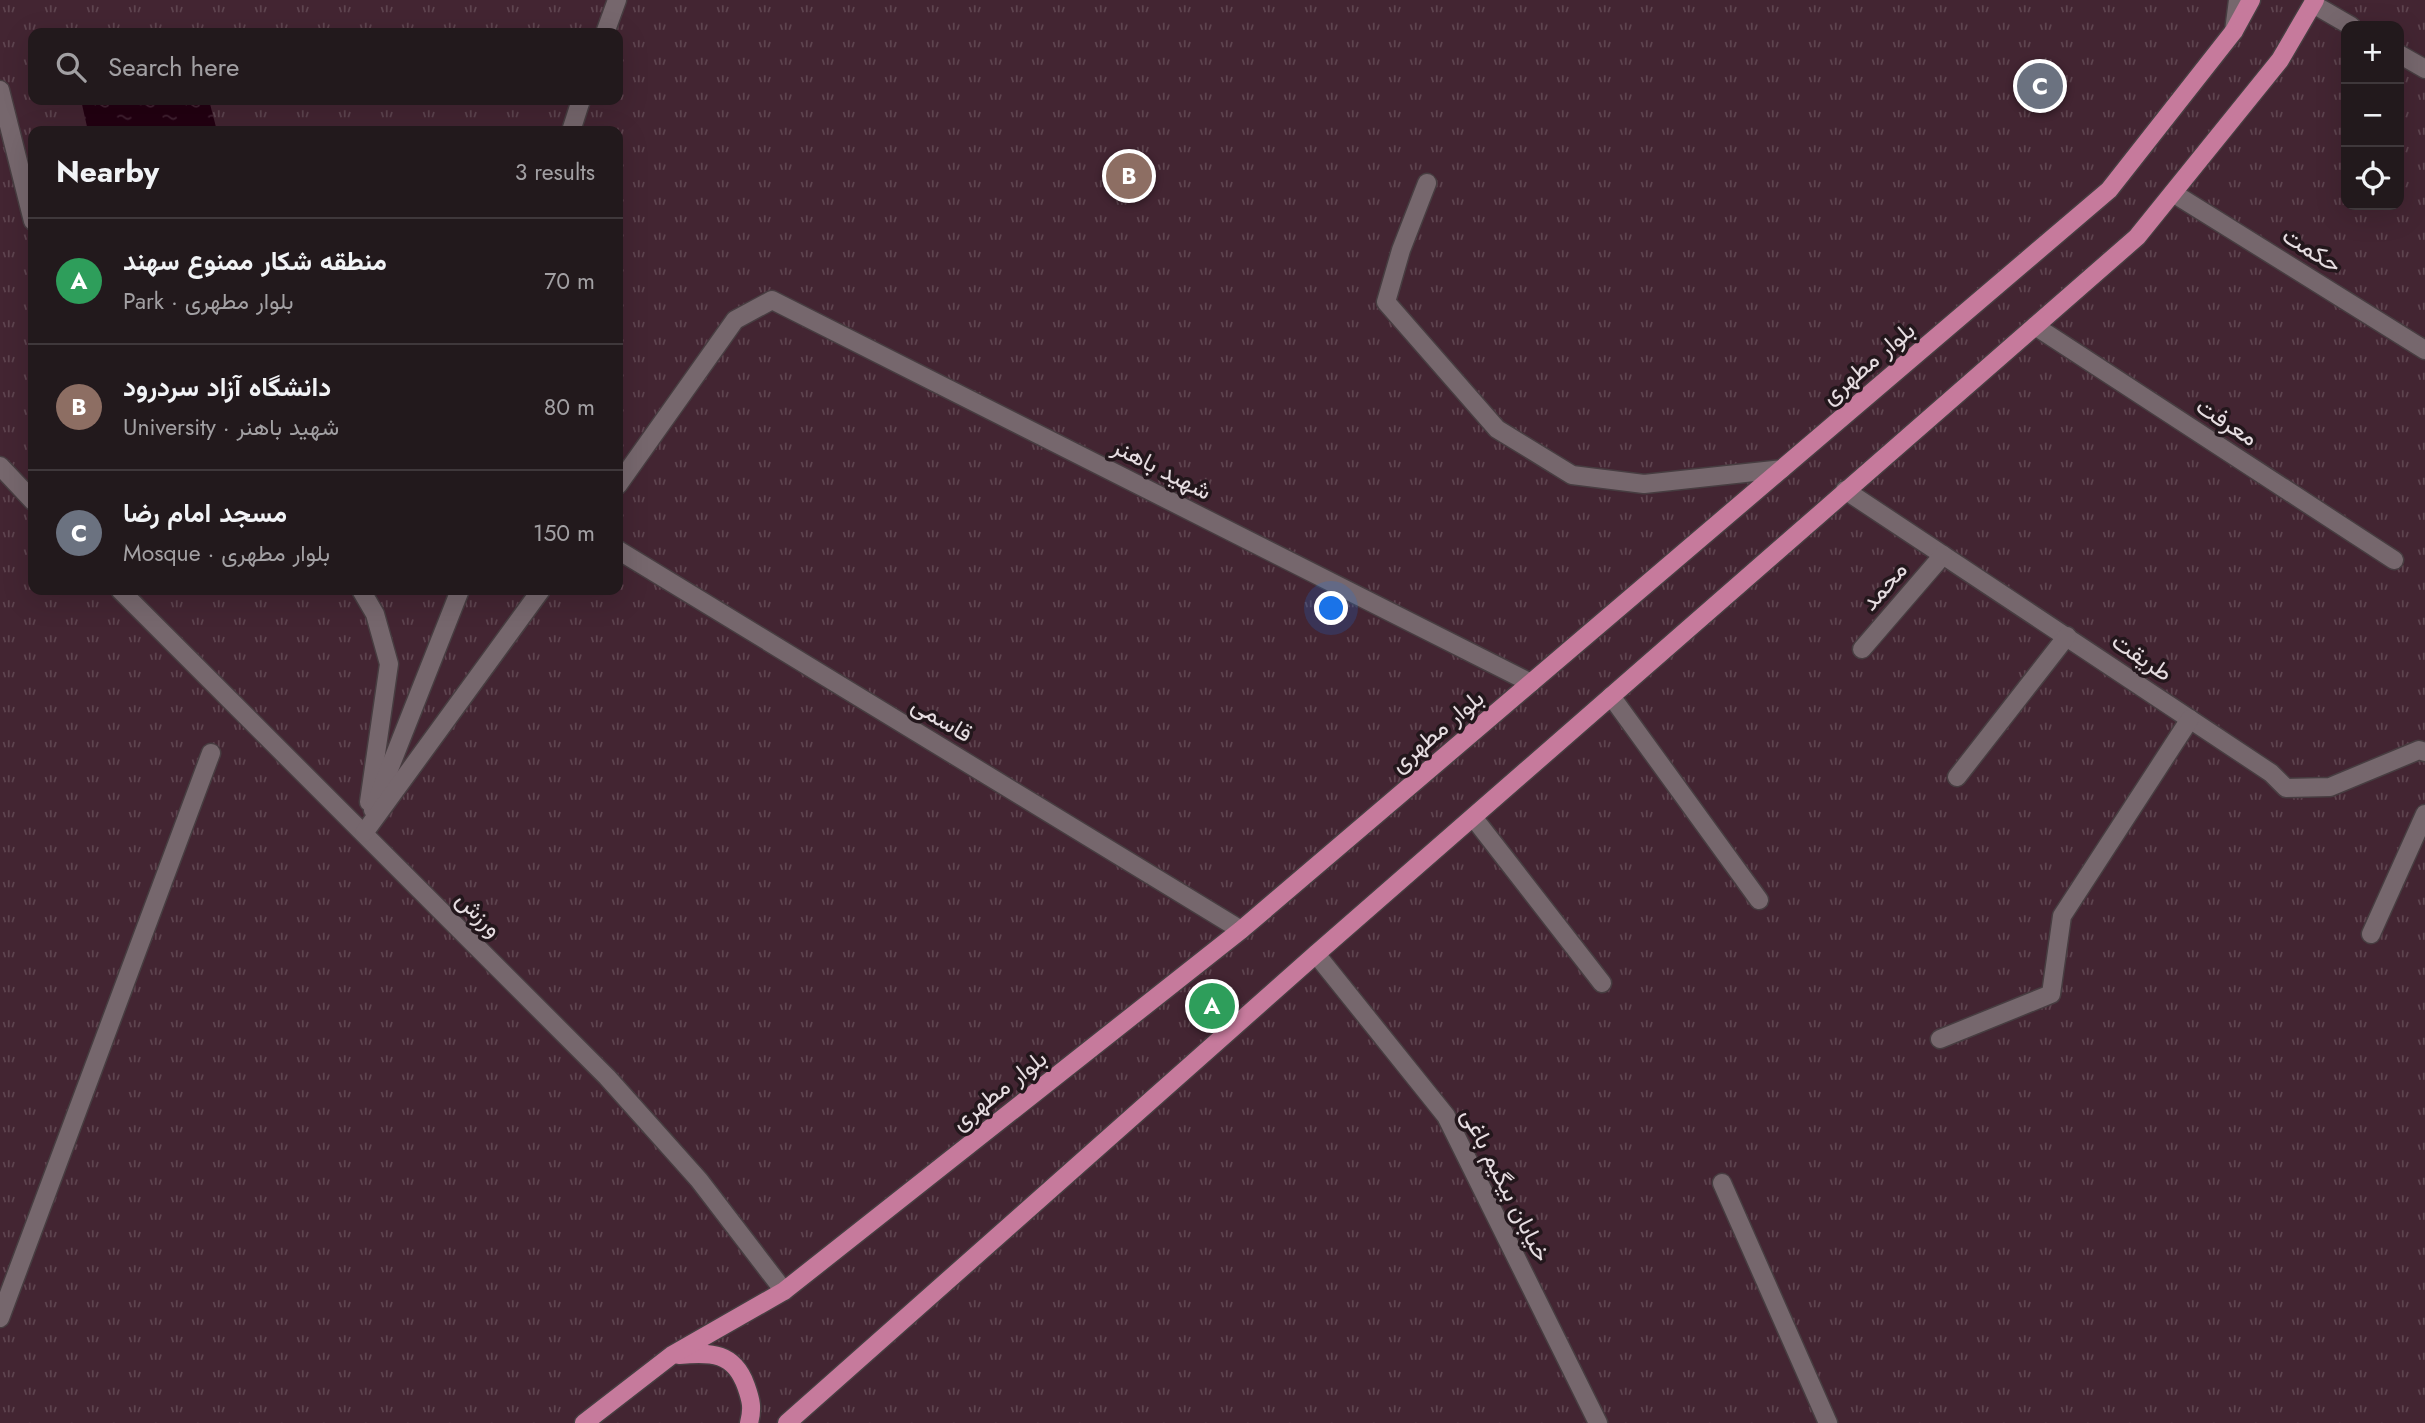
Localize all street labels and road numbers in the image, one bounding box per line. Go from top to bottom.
street label: حکمت [2276,218,2349,281]
street label: بلوار مطهری [1813,313,1922,413]
street label: معرفت [2189,389,2265,455]
street label: شهید باهنر [1106,428,1218,508]
street label: محمد [1852,553,1915,618]
street label: طریقت [2105,623,2180,690]
street label: بلوار مطهری [1382,681,1491,781]
street label: قاسمی [905,687,979,751]
street label: ورزش [448,882,511,945]
street label: بلوار مطهری [943,1041,1054,1138]
street label: خیابان بیگیم باغی [1453,1102,1560,1268]

